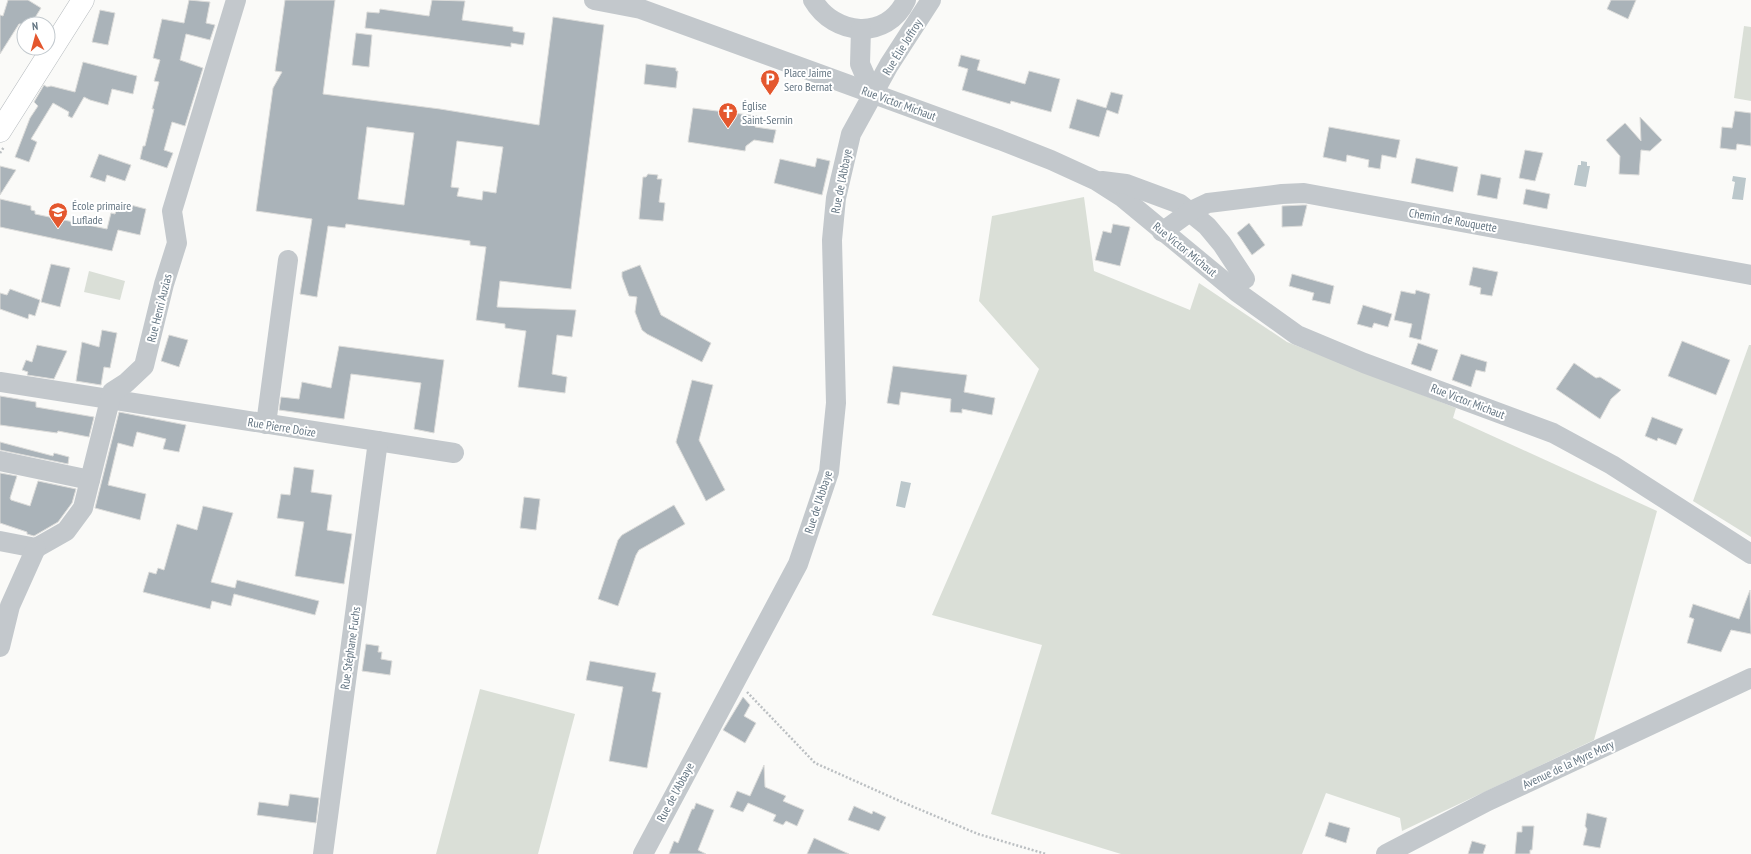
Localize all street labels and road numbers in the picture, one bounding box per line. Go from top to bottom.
street label: Rue Élie Joffroy [879,16,925,78]
street label: Rue Victor Michaut [860,83,939,124]
street label: Rue de l'Abbaye [827,147,855,214]
street label: Chemin de Rouquette [1408,205,1498,235]
street label: Rue Victor Michaut [1150,219,1221,280]
street label: Rue Henri Auzias [143,272,175,344]
street label: Rue Victor Michaut [1429,380,1508,422]
street label: Rue Pierre Doize [247,414,317,440]
street label: Rue de l'Abbaye [801,469,835,535]
street label: Rue Stéphane Fuchs [337,606,363,690]
street label: Avenue de la Myre Mory [1520,736,1617,792]
street label: Rue de l'Abbaye [653,760,697,824]

